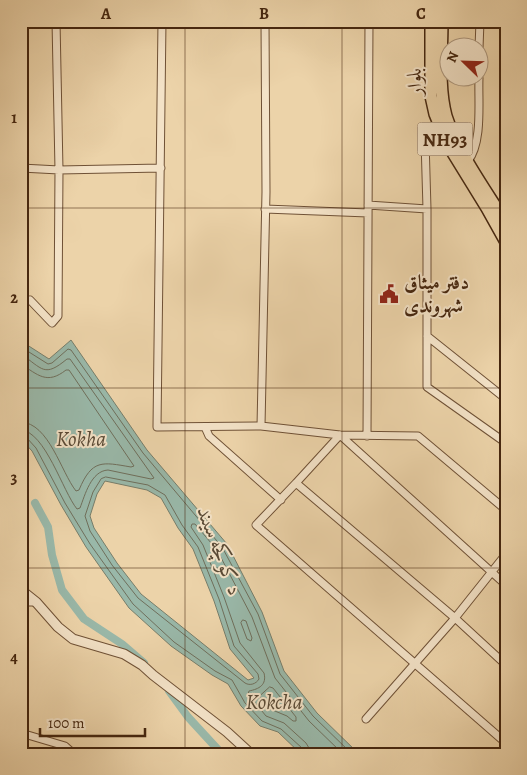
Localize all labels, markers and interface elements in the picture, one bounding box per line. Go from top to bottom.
text: A [100,3,112,25]
text: B [259,3,269,25]
text: C [416,3,426,25]
north arrow [440,38,490,88]
text: N [442,49,463,66]
street label: بلوار [401,68,429,98]
text: 1 [11,107,17,129]
road number: NH93 [418,122,472,156]
place label: دفتر میثاق شهروندی [404,269,469,319]
public building icon: دفتر میثاق شهروندی [378,283,400,305]
text: 2 [10,287,18,309]
water label: Kokha [56,425,106,453]
text: 3 [11,467,18,489]
water label: د کوکچه سیند [190,502,250,600]
text: 4 [10,647,18,669]
water label: Kokcha [246,688,303,716]
scale bar [40,705,145,737]
text: 100 m [48,713,85,733]

